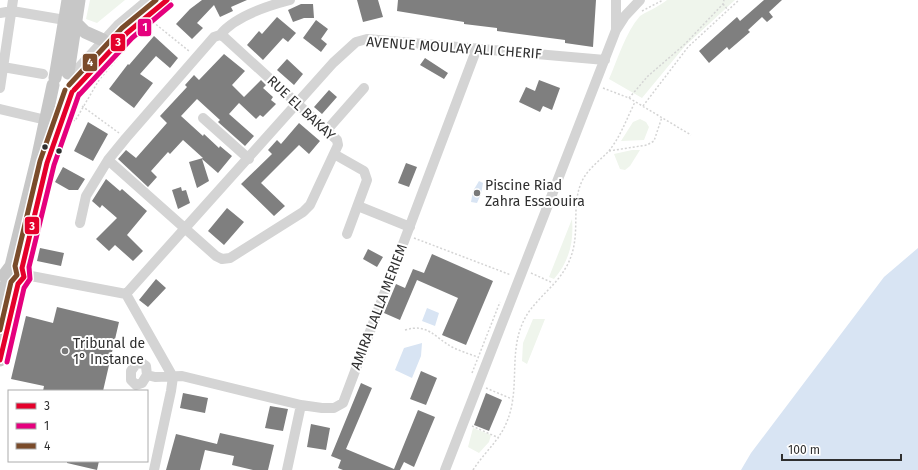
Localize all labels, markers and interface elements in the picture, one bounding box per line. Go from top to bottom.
line badge: 1 [137,18,152,37]
text: 1 [142,21,148,34]
line badge: 3 [110,33,126,52]
street label: AVENUE MOULAY ALI CHERIF [366,33,542,63]
text: 3 [114,36,121,49]
line badge: 4 [82,53,98,72]
text: 4 [87,56,93,69]
street label: RUE EL BAKAY [263,72,339,144]
unlabelled marker [40,142,50,152]
unlabelled marker [54,146,64,156]
place label: Piscine Riad Zahra Essaouira [485,177,585,210]
marker: Piscine Riad Zahra Essaouira [472,188,482,198]
line badge: 3 [24,216,40,235]
text: 3 [28,220,35,233]
street label: AMIRA LALLA MERIEM [347,242,411,372]
place label: Tribunal de 1° Instance [73,335,145,368]
marker: Tribunal de 1° Instance [60,346,70,356]
legend [8,390,148,462]
text: 3 [44,399,50,413]
text: 1 [44,419,49,433]
scale bar [782,436,901,462]
text: 4 [44,439,51,453]
text: 100 m [788,443,820,457]

